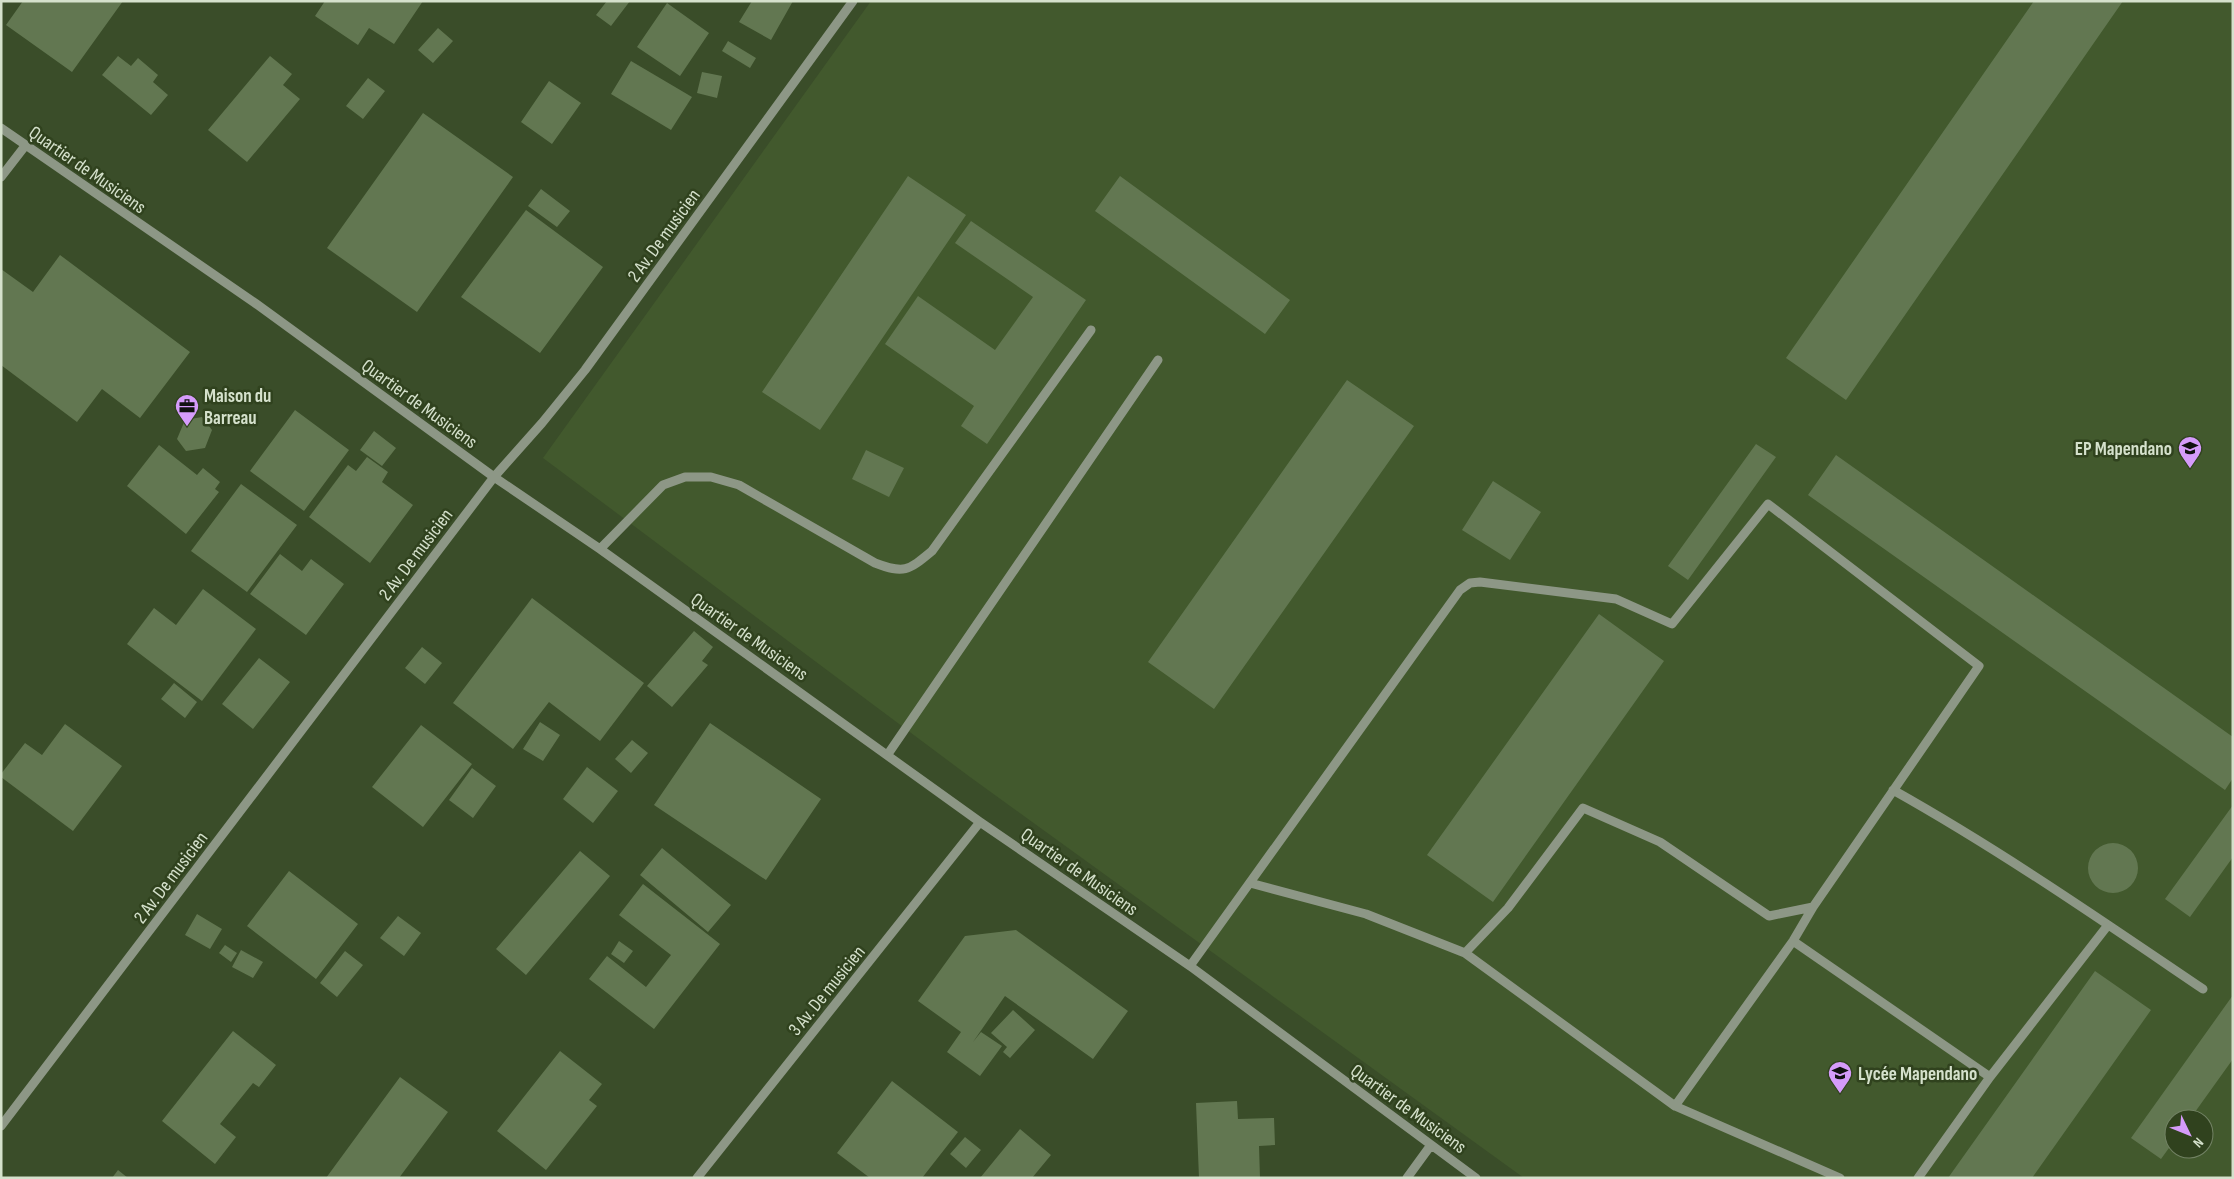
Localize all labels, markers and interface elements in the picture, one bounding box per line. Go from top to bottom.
street label: Quartier de Musiciens [24,121,150,219]
street label: 2 Av. De musicien [623,185,706,287]
street label: Quartier de Musiciens [357,354,482,454]
place label: Maison du Barreau [204,385,271,430]
office icon: Maison du Barreau [174,393,200,427]
school or university icon: EP Mapendano [2177,435,2203,469]
place label: EP Mapendano [2075,438,2172,461]
street label: 2 Av. De musicien [374,504,458,605]
street label: Quartier de Musiciens [686,588,812,686]
street label: Quartier de Musiciens [1016,823,1142,921]
street label: 2 Av. De musicien [129,827,213,928]
street label: 3 Av. De musicien [784,941,870,1041]
street label: Quartier de Musiciens [1346,1059,1471,1159]
school or university icon: Lycée Mapendano [1827,1060,1853,1094]
place label: Lycée Mapendano [1858,1063,1977,1086]
north arrow [2164,1109,2214,1159]
text: N [2189,1134,2207,1151]

